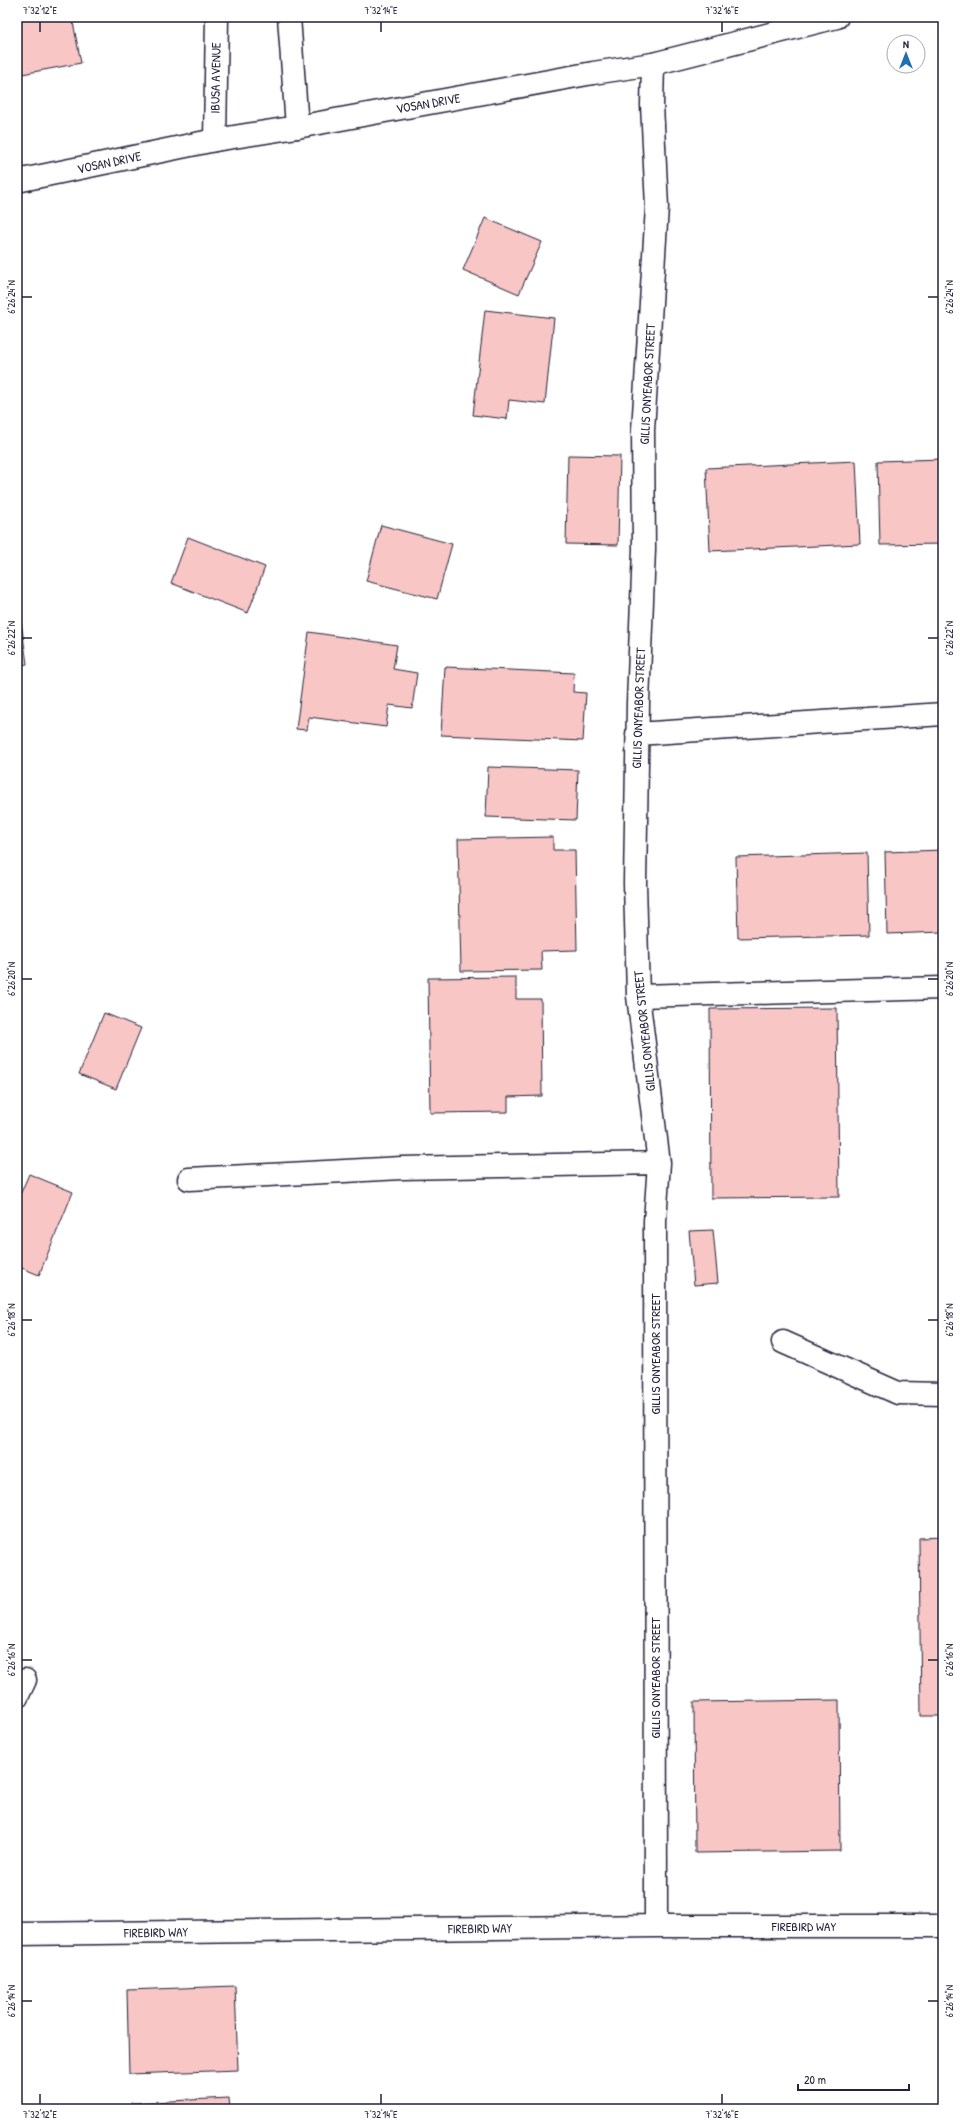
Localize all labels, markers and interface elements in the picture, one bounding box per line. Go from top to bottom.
text: 7°32'12"E [23,4,57,17]
text: 7°32'14"E [365,4,398,17]
text: 7°32'16"E [705,4,739,17]
north arrow [886,34,926,74]
text: N [903,37,909,51]
street label: IBUSA AVENUE [205,42,225,114]
street label: VOSAN DRIVE [394,88,462,118]
street label: VOSAN DRIVE [75,146,143,178]
text: 6°26'24"N [5,280,18,314]
text: 6°26'24"N [943,280,956,314]
street label: GILLIS ONYEABOR STREET [635,322,659,445]
text: 6°26'22"N [5,621,18,655]
text: 6°26'22"N [943,621,956,655]
street label: GILLIS ONYEABOR STREET [627,646,649,769]
text: 6°26'20"N [5,962,18,996]
text: 6°26'20"N [943,962,956,996]
street label: GILLIS ONYEABOR STREET [629,969,659,1092]
street label: GILLIS ONYEABOR STREET [646,1292,664,1415]
text: 6°26'18"N [5,1304,18,1336]
text: 6°26'18"N [943,1304,956,1336]
street label: GILLIS ONYEABOR STREET [646,1616,664,1739]
text: 6°26'16"N [5,1644,18,1676]
text: 6°26'16"N [943,1644,956,1676]
street label: FIREBIRD WAY [771,1917,836,1935]
street label: FIREBIRD WAY [447,1918,513,1938]
street label: FIREBIRD WAY [123,1922,189,1942]
text: 6°26'14"N [5,1985,18,2017]
text: 6°26'14"N [943,1985,956,2017]
scale bar [798,2066,909,2092]
text: 20 m [804,2071,826,2088]
text: 7°32'12"E [23,2108,57,2121]
text: 7°32'14"E [365,2108,398,2121]
text: 7°32'16"E [705,2108,739,2121]

